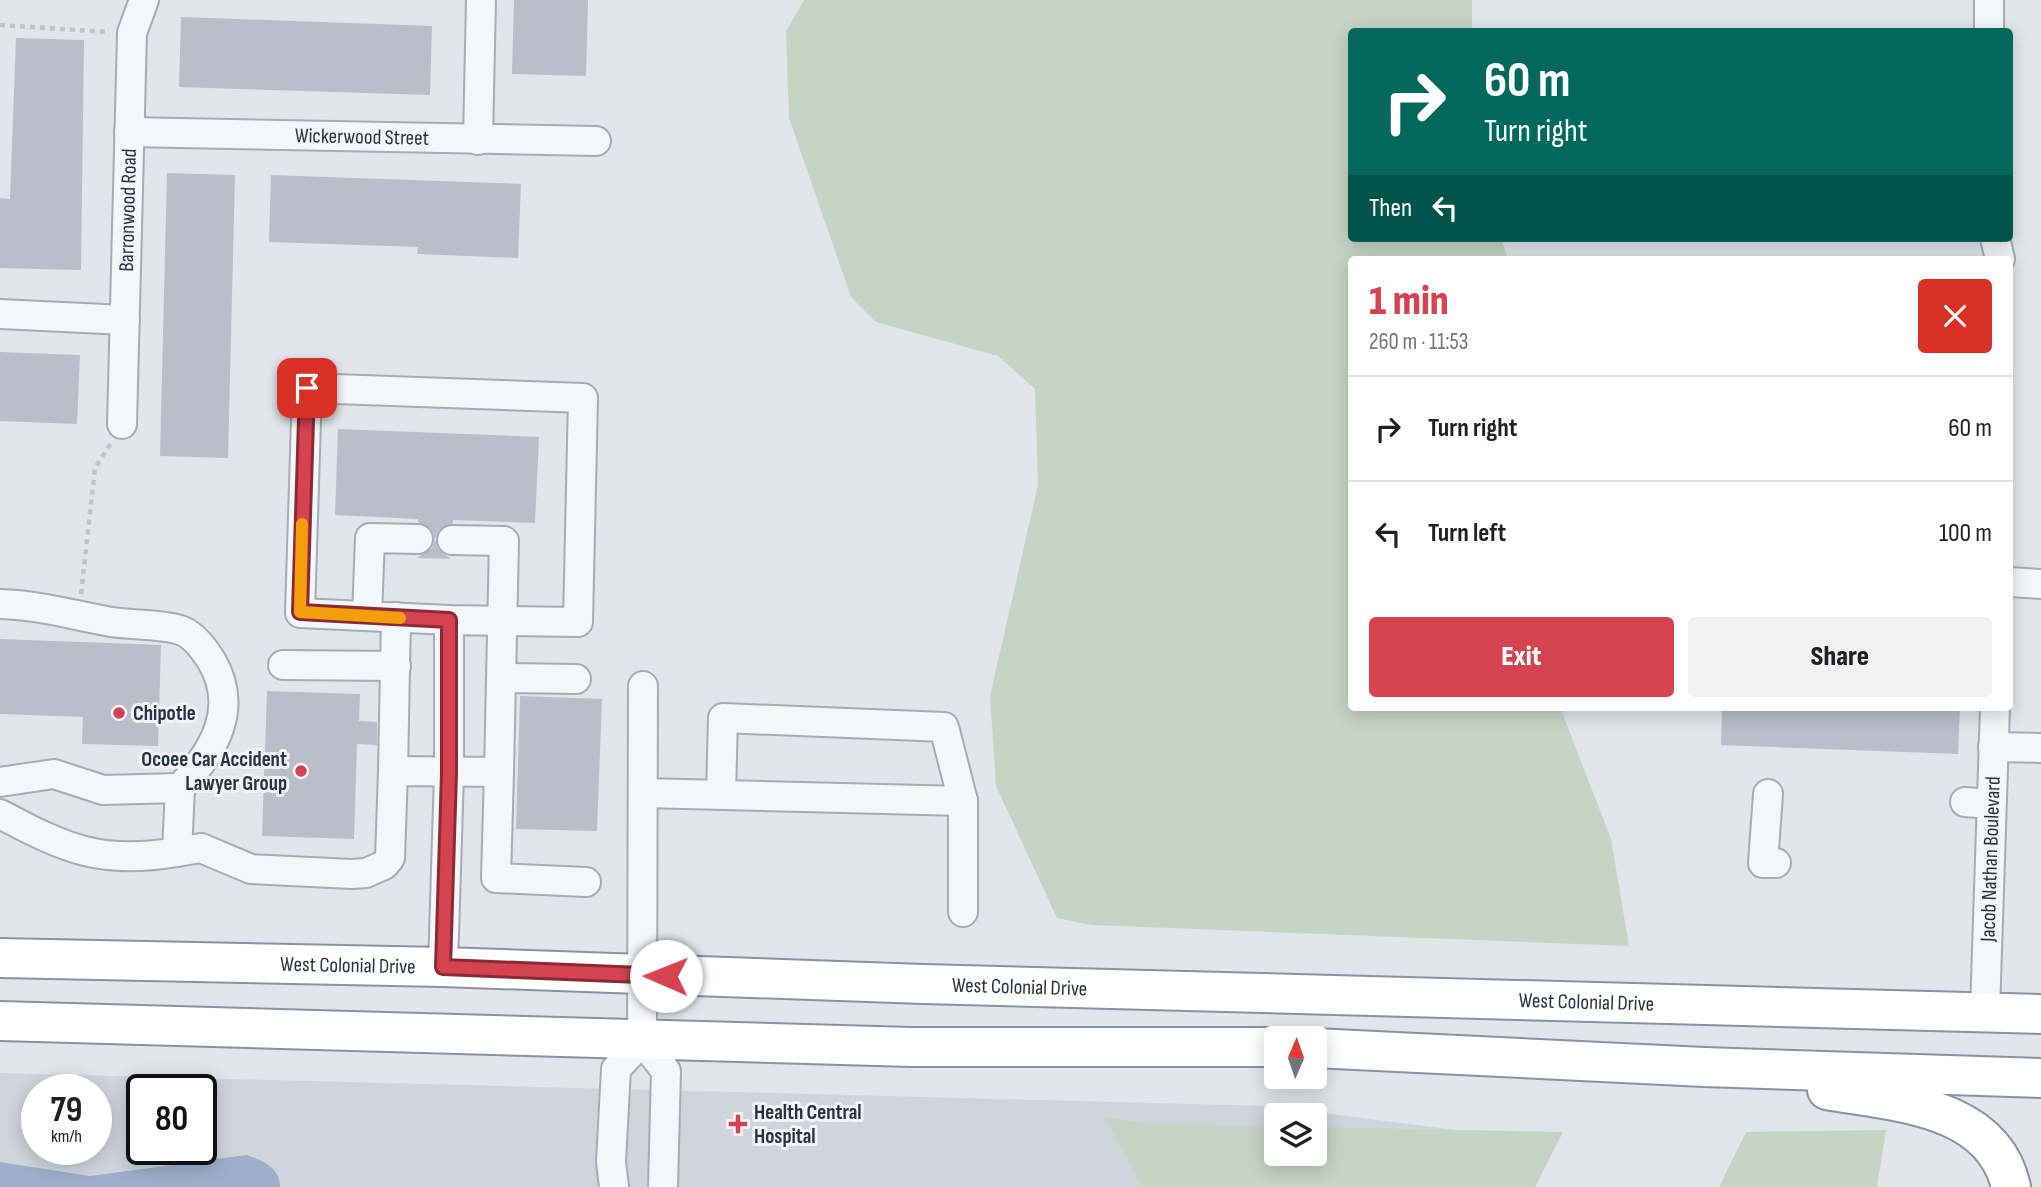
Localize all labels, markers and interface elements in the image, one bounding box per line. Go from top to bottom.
text: 60 m [1484,52,1571,111]
icon: right [1369,56,1460,147]
text: Turn right [1484,112,1588,151]
street label: Wickerwood Street [295,123,429,151]
street label: Barronwood Road [114,148,142,272]
icon: left [1426,189,1464,227]
text: Then [1369,193,1412,224]
text: 1 min [1369,276,1449,327]
button: close [1918,279,1992,353]
text: 260 m · 11:53 [1369,328,1468,356]
pin [277,358,337,418]
icon: arrive [288,369,326,407]
icon: right [1369,410,1407,448]
text: Turn right [1428,413,1517,444]
text: 60 m [1948,413,1992,444]
icon: left [1369,515,1407,553]
text: Turn left [1428,518,1506,549]
text: 100 m [1939,518,1992,549]
button: Exit [1369,617,1674,697]
button: Share [1688,617,1992,697]
place label: Chipotle [133,701,196,726]
marker: Chipotle [111,705,127,721]
place label: Ocoee Car Accident Lawyer Group [141,747,287,796]
marker: Ocoee Car Accident Lawyer Group [293,763,309,779]
street label: Jacob Nathan Boulevard [1975,776,2006,943]
position arrow [629,939,703,1013]
street label: West Colonial Drive [280,952,416,979]
street label: West Colonial Drive [952,973,1088,1001]
street label: West Colonial Drive [1518,988,1654,1017]
north arrow [1264,1026,1326,1088]
map controls [1264,1026,1327,1166]
speed limit sign: 80 [126,1074,217,1165]
text: 79 [51,1089,82,1132]
place label: Health Central Hospital [754,1100,862,1149]
button: layers [1264,1103,1327,1166]
marker: Health Central Hospital [728,1114,748,1134]
text: km/h [51,1126,82,1147]

